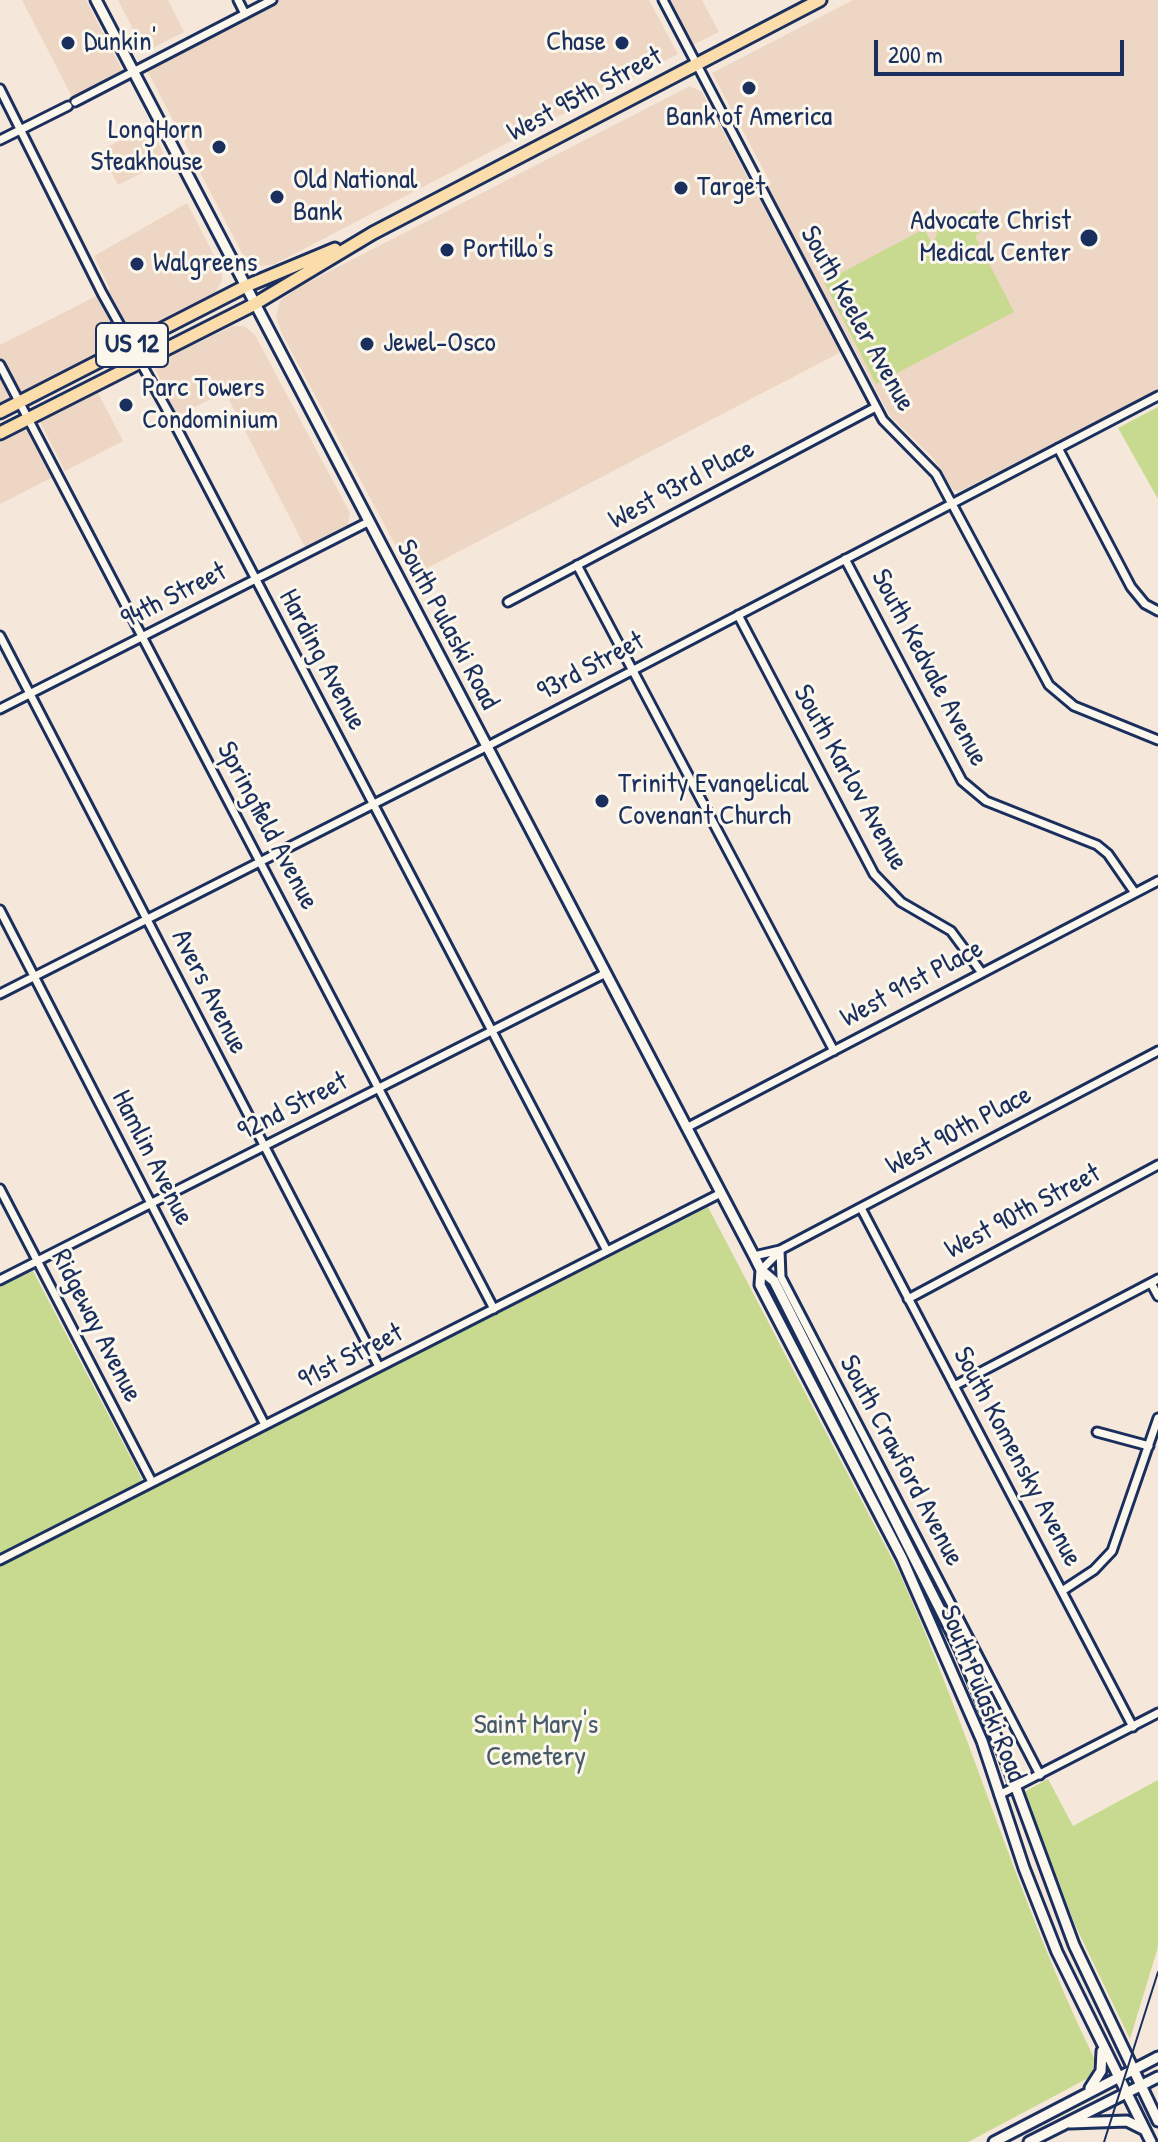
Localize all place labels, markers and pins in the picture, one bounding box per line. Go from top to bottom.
place label: Dunkin' [84,26,156,60]
place label: Chase [546,26,606,60]
marker: Dunkin' [59,34,77,52]
marker: Chase [613,34,631,52]
marker: Bank of America [740,79,758,97]
place label: Bank of America [666,101,832,135]
place label: LongHorn Steakhouse [91,114,203,180]
marker: LongHorn Steakhouse [210,138,228,156]
place label: Old National Bank [293,164,418,230]
place label: Target [697,171,765,205]
marker: Target [672,179,690,197]
marker: Old National Bank [268,188,286,206]
place label: Advocate Christ Medical Center [910,205,1071,271]
marker: Advocate Christ Medical Center [1078,227,1100,249]
place label: Portillo's [463,233,553,267]
marker: Portillo's [438,241,456,259]
place label: Walgreens [153,247,258,281]
marker: Walgreens [128,255,146,273]
place label: Jewel-Osco [383,327,496,361]
marker: Jewel-Osco [358,335,376,353]
place label: Parc Towers Condominium [142,372,278,438]
marker: Parc Towers Condominium [117,396,135,414]
place label: Trinity Evangelical Covenant Church [618,768,809,834]
marker: Trinity Evangelical Covenant Church [593,792,611,810]

